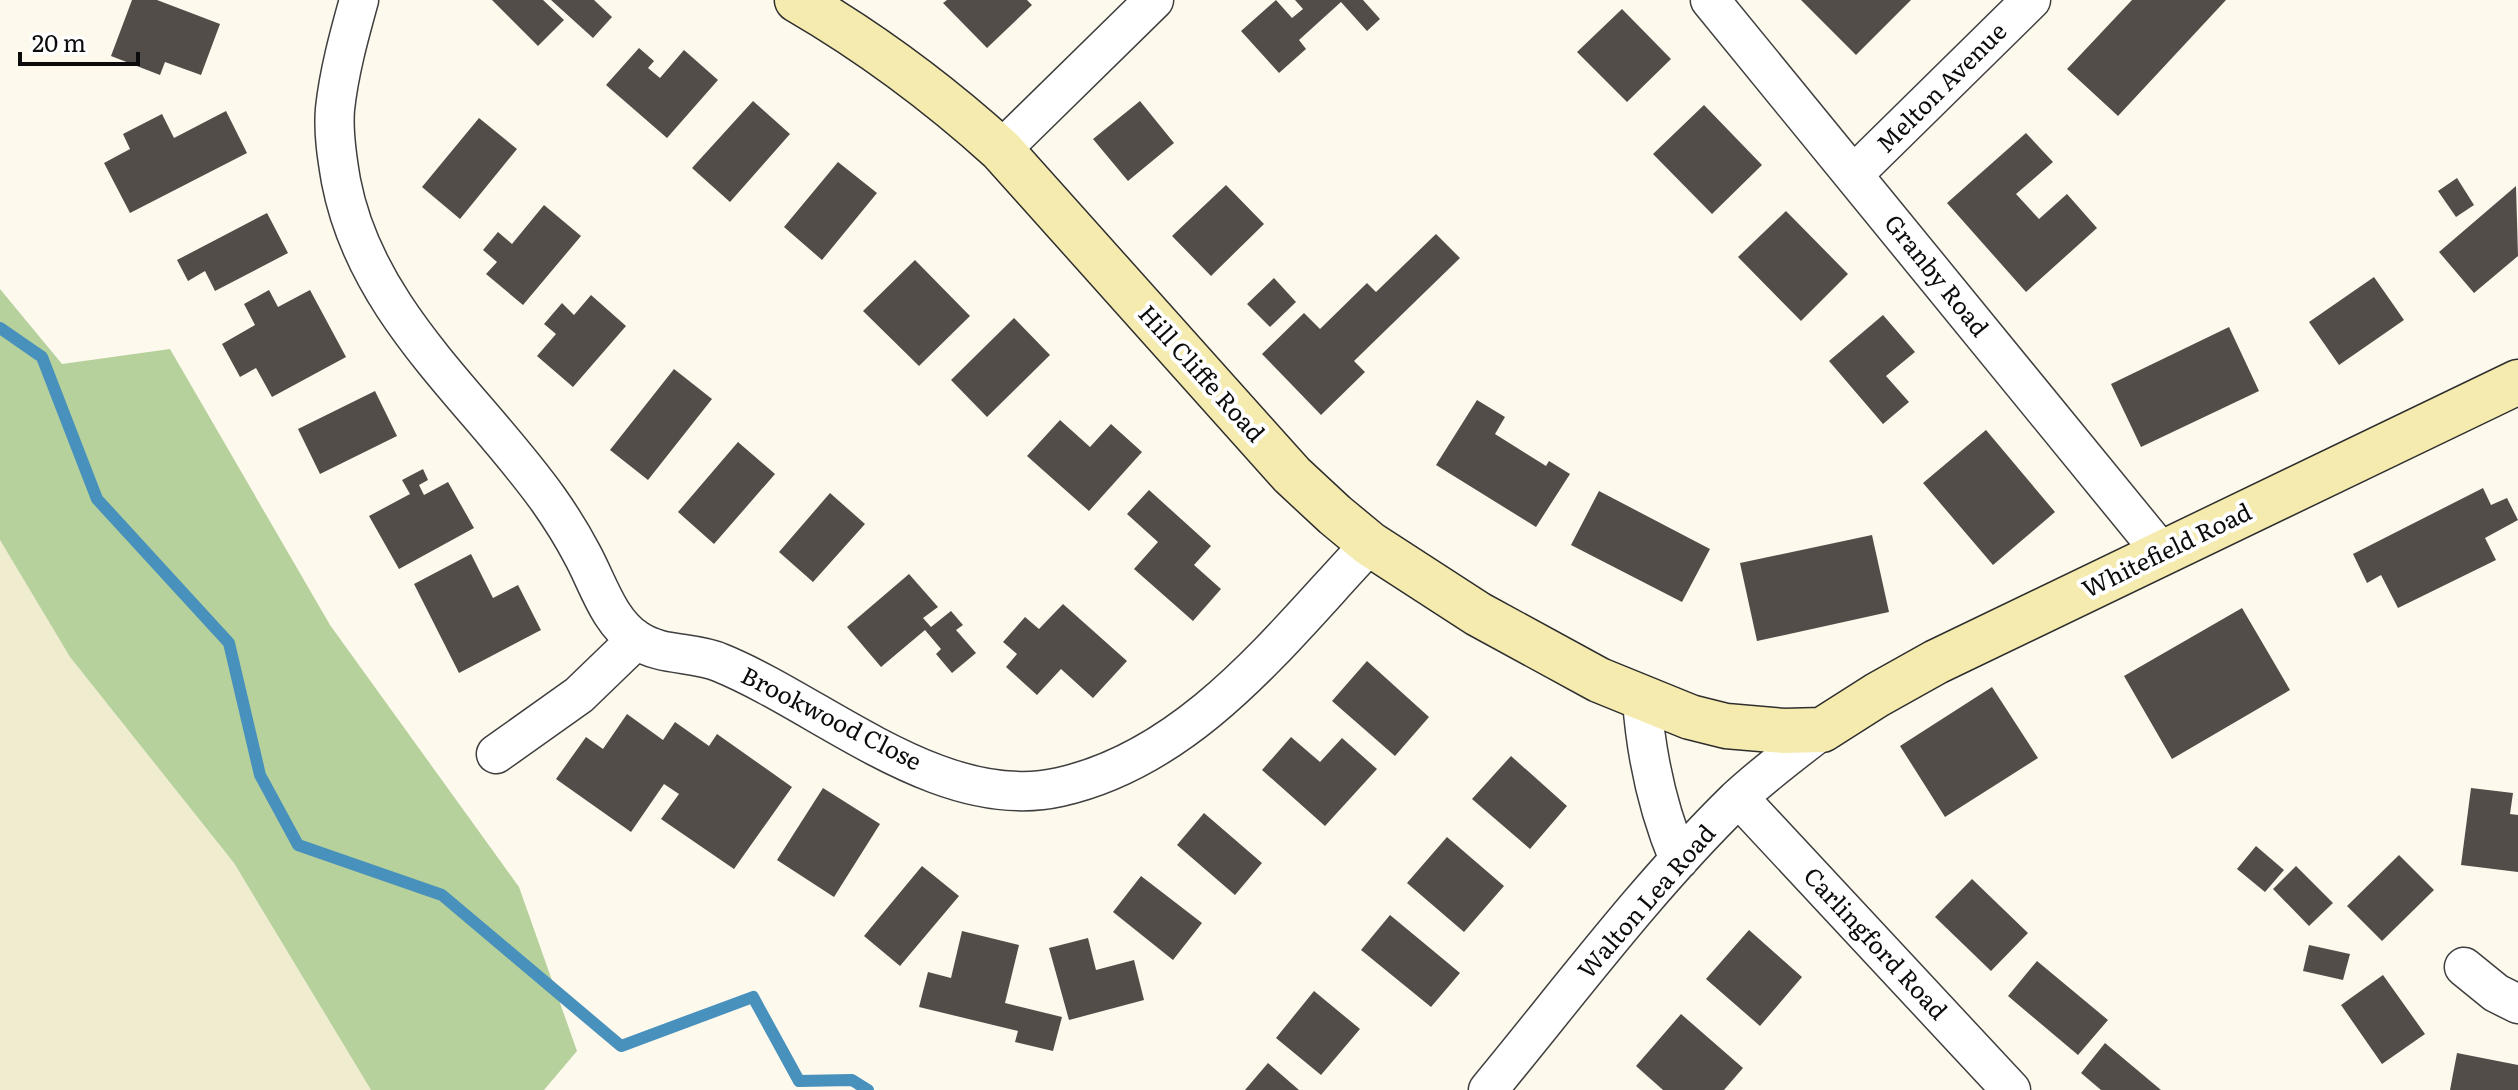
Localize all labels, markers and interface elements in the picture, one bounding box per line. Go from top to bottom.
street label: Melton Avenue [1867,13,2013,159]
scale bar [20,16,138,66]
text: 20 m [32,24,86,59]
street label: Granby Road [1878,206,1998,343]
street label: Hill Cliffe Road [1132,296,1274,449]
street label: Whitefield Road [2075,492,2257,605]
street label: Brookwood Close [736,656,928,777]
street label: Walton Lea Road [1568,815,1722,985]
street label: Carlingford Road [1797,858,1957,1027]

